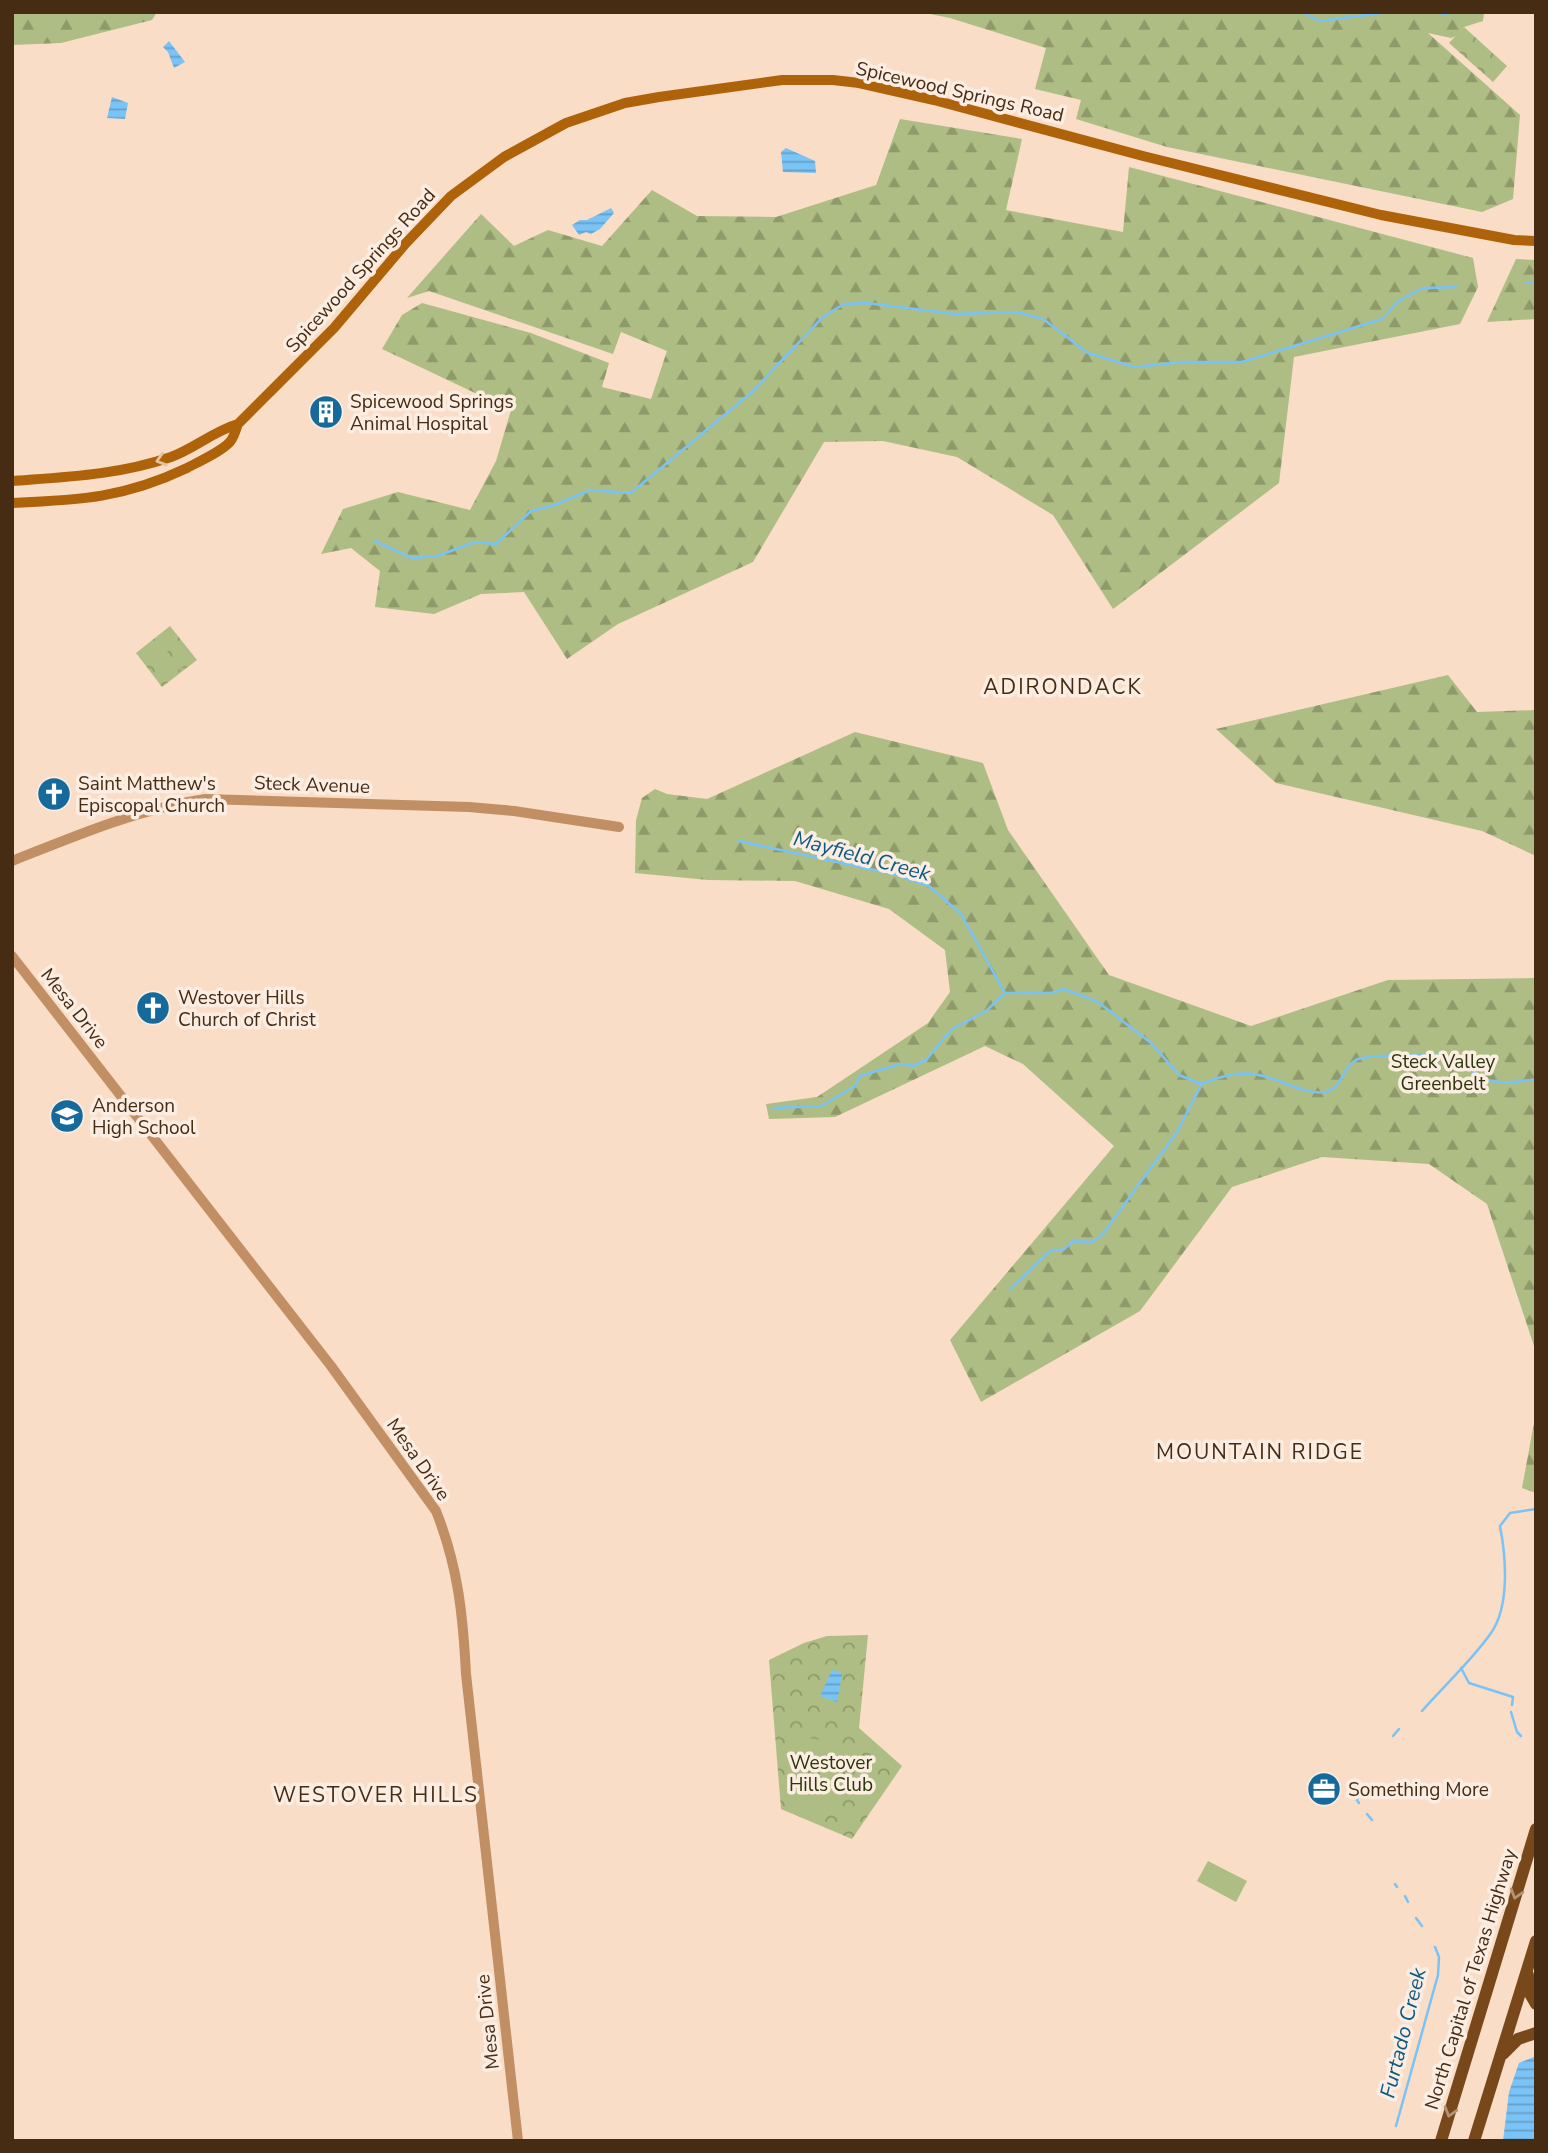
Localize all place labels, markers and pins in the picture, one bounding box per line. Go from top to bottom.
place label: Spicewood Springs Animal Hospital [350,389,514,437]
building icon: Spicewood Springs Animal Hospital [307,393,345,431]
place label: Saint Matthew's Episcopal Church [78,771,225,819]
church icon: Saint Matthew's Episcopal Church [35,775,73,813]
place label: Westover Hills Church of Christ [178,985,316,1033]
church icon: Westover Hills Church of Christ [134,989,172,1027]
place label: Anderson High School [92,1093,196,1141]
school or university icon: Anderson High School [48,1097,86,1135]
office icon: Something More [1305,1770,1343,1808]
place label: Something More [1348,1777,1489,1803]

